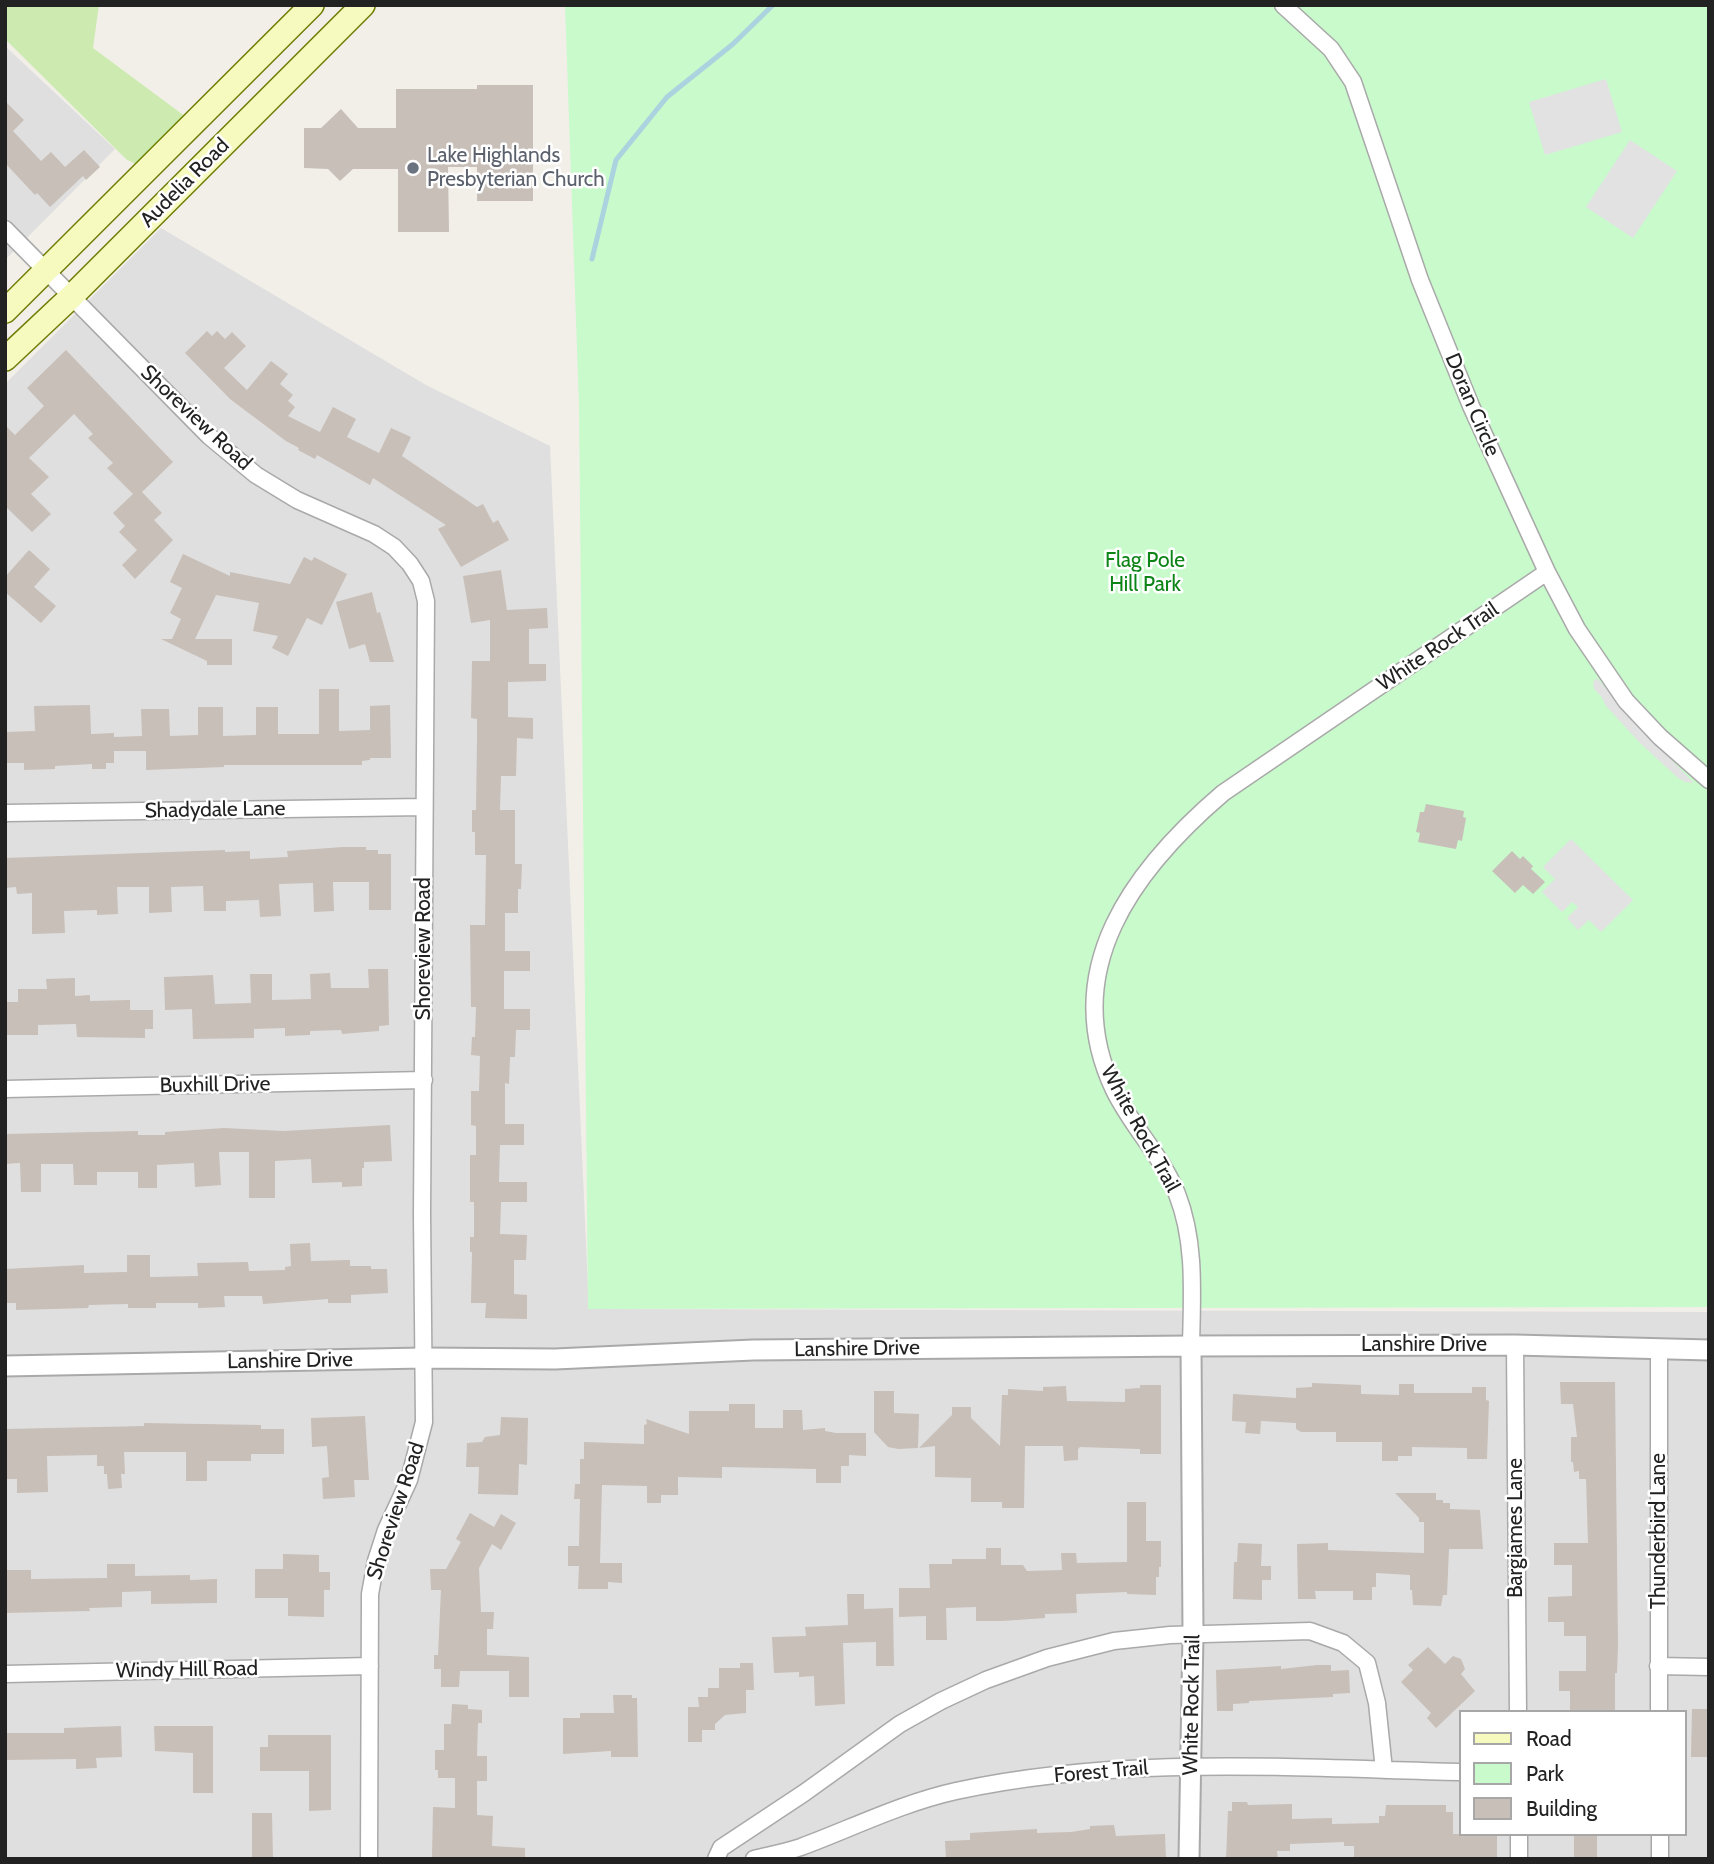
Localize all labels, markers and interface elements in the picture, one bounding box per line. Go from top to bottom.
street label: Audelia Road [135,133,235,233]
place label: Lake Highlands Presbyterian Church [427,143,605,193]
marker: Lake Highlands Presbyterian Church [405,160,421,176]
street label: Doran Circle [1439,350,1505,460]
street label: Shoreview Road [135,360,257,476]
park label: Flag Pole Hill Park [1105,548,1185,598]
street label: White Rock Trail [1373,597,1503,697]
street label: Shadydale Lane [144,796,286,824]
street label: Shoreview Road [411,877,437,1021]
street label: White Rock Trail [1095,1061,1185,1197]
street label: Buxhill Drive [159,1071,271,1099]
street label: Lanshire Drive [1361,1332,1487,1358]
street label: Lanshire Drive [794,1335,920,1363]
street label: Lanshire Drive [227,1347,353,1375]
street label: Shoreview Road [362,1439,430,1583]
street label: Thunderbird Lane [1646,1453,1672,1609]
street label: Bargiames Lane [1503,1458,1529,1598]
street label: White Rock Trail [1178,1634,1206,1776]
street label: Windy Hill Road [116,1656,258,1684]
legend [1458,1710,1686,1836]
text: Road [1526,1726,1572,1751]
street label: Forest Trail [1053,1755,1149,1789]
text: Park [1526,1761,1564,1786]
text: Building [1526,1796,1597,1821]

